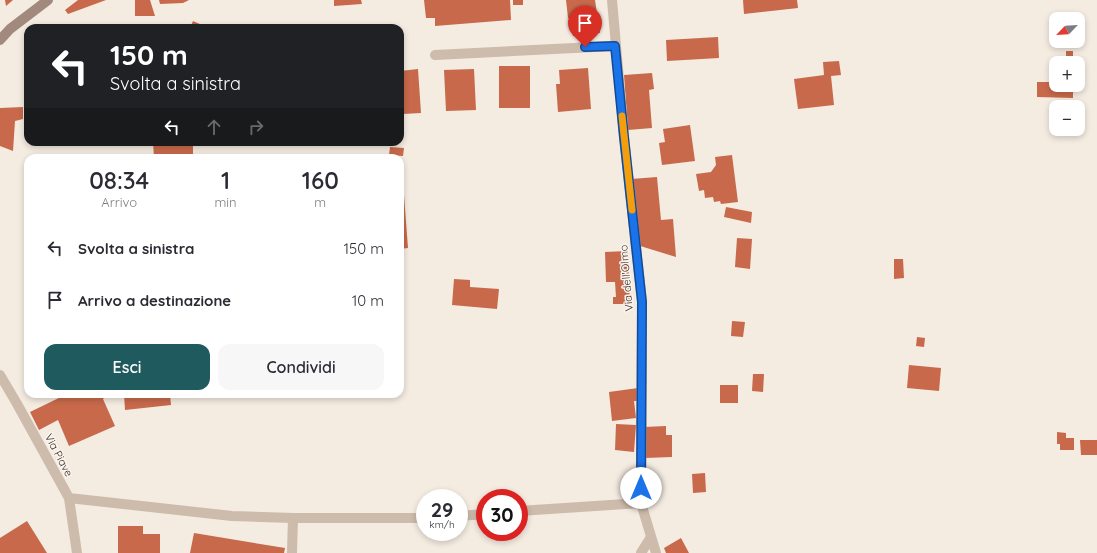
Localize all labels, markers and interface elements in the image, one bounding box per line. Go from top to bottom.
pin [568,6,602,47]
icon: arrive [574,12,596,34]
north arrow [1049,12,1085,48]
map controls [1049,12,1085,136]
text: 150 m [110,37,188,72]
icon: left [44,40,96,92]
button: + [1049,56,1085,92]
text: Svolta a sinistra [110,72,241,95]
button: − [1049,100,1085,136]
icon: left [161,116,183,138]
icon: ahead [203,116,225,138]
icon: right [245,116,267,138]
text: 08:34 [89,165,149,195]
text: 1 [221,165,230,195]
text: 160 [302,165,339,195]
text: Arrivo [101,194,137,210]
text: min [214,194,237,210]
text: m [314,194,326,210]
icon: left [44,237,66,259]
text: Svolta a sinistra [78,239,194,258]
text: 150 m [344,239,384,258]
street label: Via dell'Olmo [616,244,636,312]
icon: arrive [44,289,66,311]
text: Arrivo a destinazione [78,291,231,310]
text: 10 m [352,291,384,310]
button: Esci [44,344,210,390]
button: Condividi [218,344,384,390]
street label: Via Piave [42,431,76,479]
position arrow [620,467,662,509]
speed limit sign: 30 [476,489,528,541]
text: 29 [431,497,453,522]
text: km/h [429,518,455,531]

